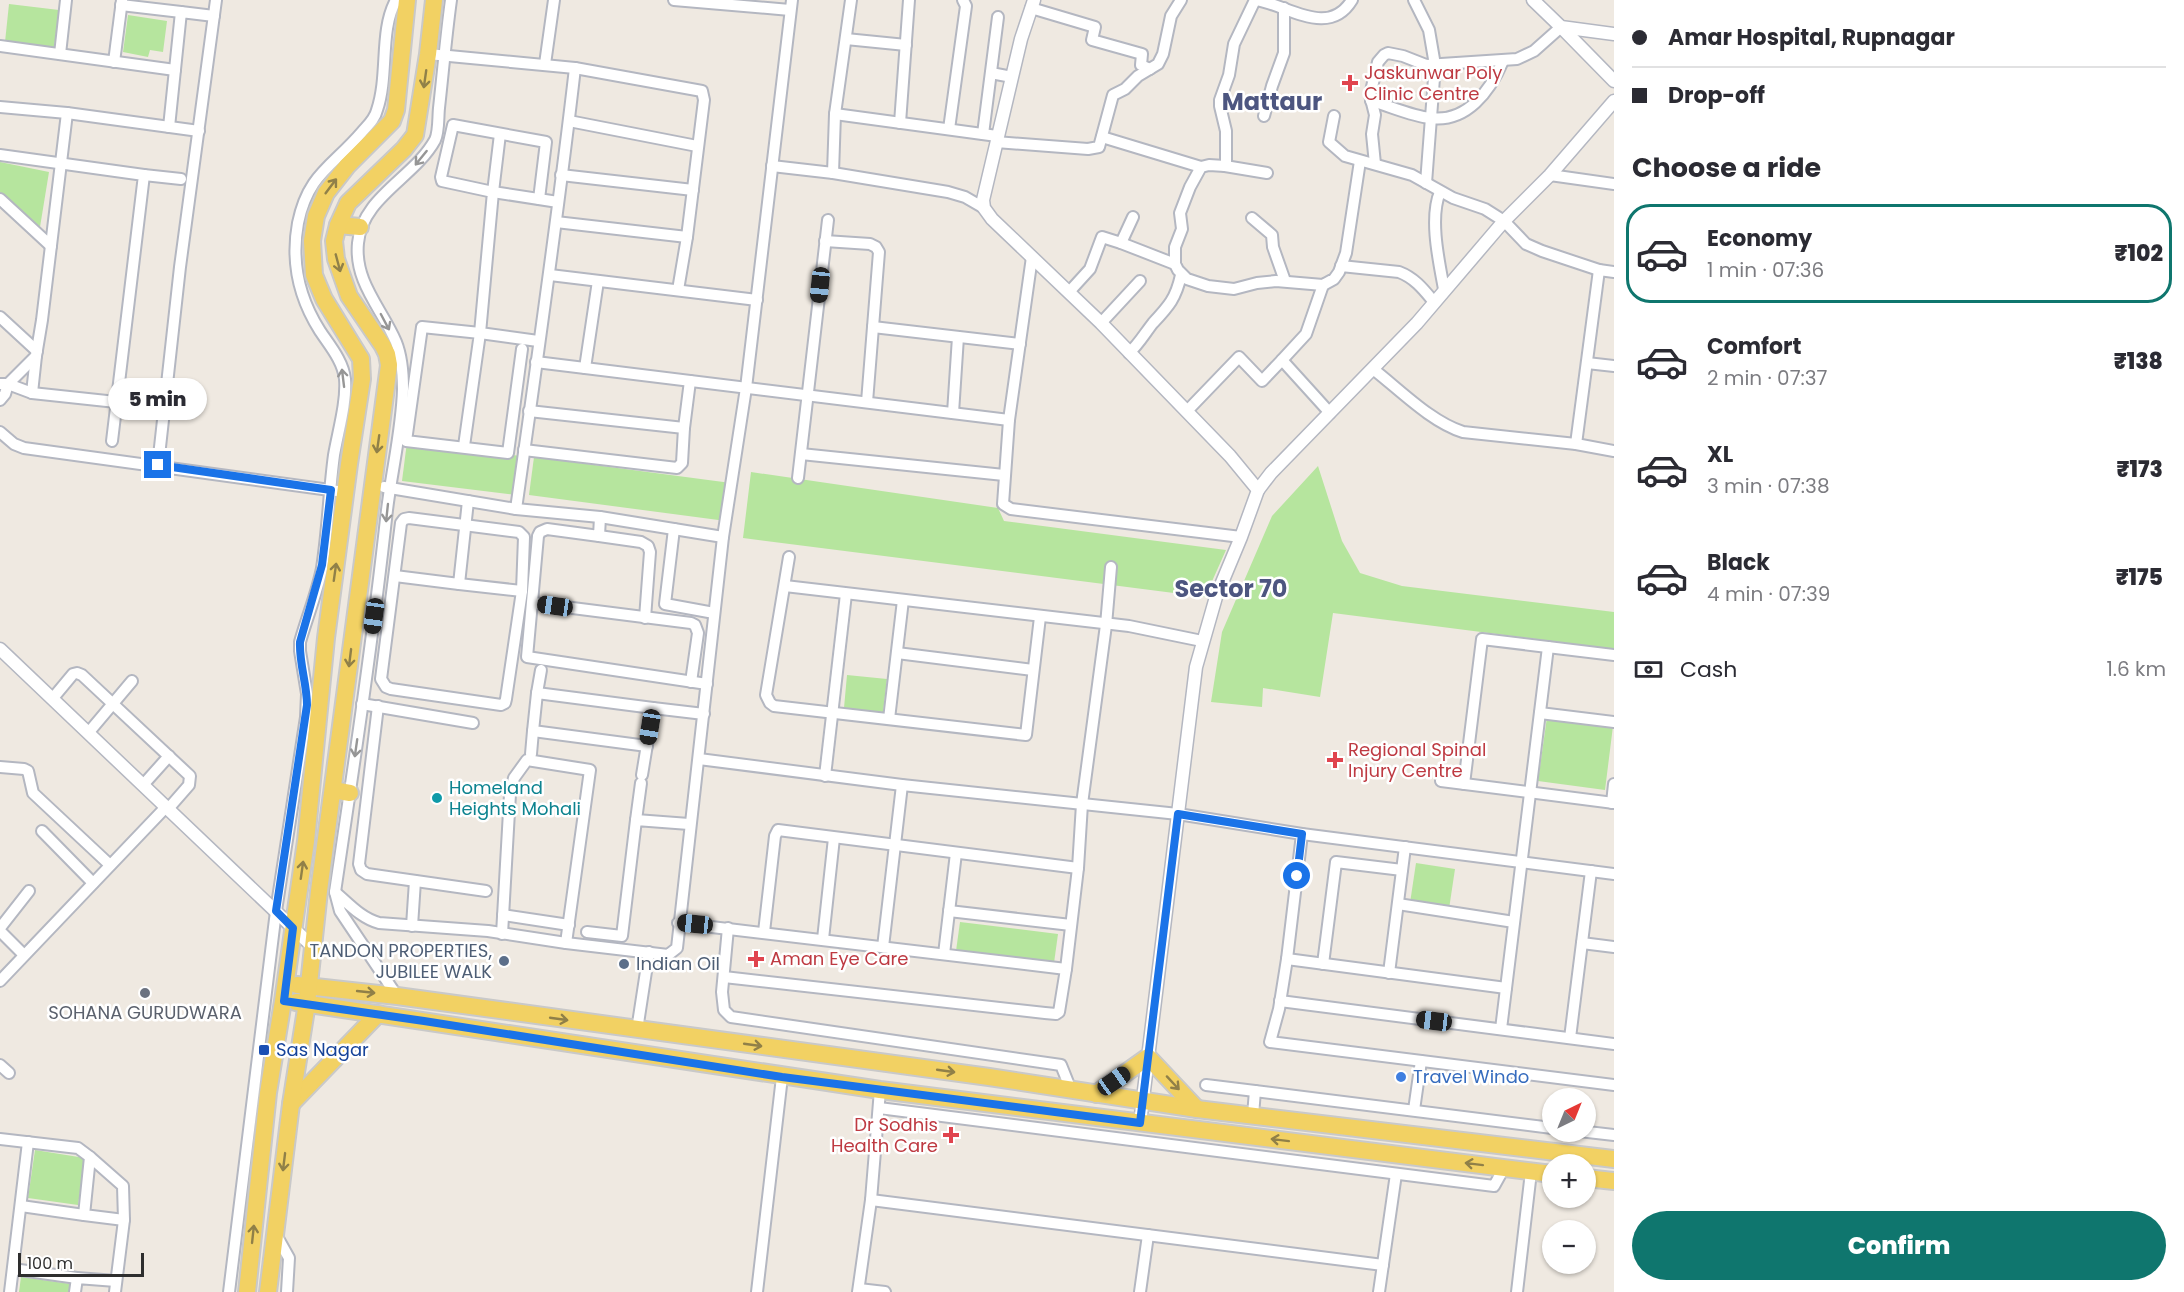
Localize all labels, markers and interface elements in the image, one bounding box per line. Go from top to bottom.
text: Amar Hospital, Rupnagar [1668,22,1955,53]
place label: Jaskunwar Poly Clinic Centre [1364,60,1502,106]
one-way arrow [419,69,430,88]
marker: Jaskunwar Poly Clinic Centre [1341,74,1359,92]
text: Drop-off [1668,80,1765,111]
district label: Mattaur [1222,85,1322,118]
one-way arrow [415,149,428,165]
text: Choose a ride [1632,149,1821,186]
one-way arrow [324,178,337,194]
text: Economy [1707,223,1812,254]
icon: car [1635,227,1689,281]
text: ₹102 [2115,238,2163,269]
one-way arrow [333,253,345,272]
text: 1 min · 07:36 [1707,256,1824,284]
car [809,266,831,304]
one-way arrow [380,313,391,331]
text: Comfort [1707,331,1801,362]
icon: car [1635,335,1689,389]
text: ₹138 [2114,346,2163,377]
text: 2 min · 07:37 [1707,364,1828,392]
one-way arrow [338,368,349,388]
callout: 5 min [108,378,207,420]
text: 5 min [128,385,187,413]
one-way arrow [373,434,384,453]
text: XL [1707,439,1733,470]
icon: car [1635,443,1689,497]
route end [144,451,171,478]
text: ₹173 [2117,454,2163,485]
text: 3 min · 07:38 [1707,472,1830,500]
one-way arrow [381,502,392,522]
text: Black [1707,547,1770,578]
icon: car [1635,551,1689,605]
text: ₹175 [2116,562,2163,593]
one-way arrow [330,563,341,582]
district label: Sector 70 [1175,572,1287,605]
text: 4 min · 07:39 [1707,580,1830,608]
car [536,595,574,617]
car [363,597,385,635]
one-way arrow [345,648,356,668]
icon: cash [1632,653,1665,686]
text: Cash [1680,654,1737,685]
text: 1.6 km [2106,655,2166,683]
car [638,708,662,746]
one-way arrow [350,737,361,757]
place label: Regional Spinal Injury Centre [1348,737,1486,783]
marker: Regional Spinal Injury Centre [1326,751,1344,769]
place label: Homeland Heights Mohali [449,775,581,821]
marker: Homeland Heights Mohali [430,791,444,805]
one-way arrow [296,861,307,880]
route start [1283,862,1310,889]
car [676,913,714,935]
place label: TANDON PROPERTIES, JUBILEE WALK [309,938,492,984]
place label: Aman Eye Care [770,946,908,971]
marker: Aman Eye Care [747,950,765,968]
place label: Indian Oil [636,951,720,976]
marker: TANDON PROPERTIES, JUBILEE WALK [497,954,511,968]
marker: Indian Oil [617,957,631,971]
marker: SOHANA GURUDWARA [138,986,152,1000]
one-way arrow [356,987,376,998]
place label: SOHANA GURUDWARA [48,1000,242,1025]
car [1415,1010,1453,1032]
one-way arrow [549,1013,569,1024]
place label: Sas Nagar [276,1037,369,1062]
one-way arrow [742,1040,762,1051]
marker: Sas Nagar [257,1043,271,1057]
car [1094,1063,1134,1099]
place label: Travel Windo [1413,1064,1529,1089]
one-way arrow [935,1066,955,1077]
marker: Travel Windo [1394,1070,1408,1084]
one-way arrow [1166,1075,1180,1090]
north arrow [1542,1088,1596,1142]
map controls [1542,1088,1596,1274]
place label: Dr Sodhis Health Care [831,1112,938,1158]
marker: Dr Sodhis Health Care [942,1126,960,1144]
one-way arrow [1271,1135,1291,1146]
one-way arrow [278,1151,289,1171]
button: + [1542,1154,1596,1208]
one-way arrow [1464,1159,1484,1170]
button: Confirm [1632,1211,2166,1280]
button: − [1542,1220,1596,1274]
one-way arrow [248,1224,259,1244]
scale bar [18,1250,144,1278]
text: 100 m [27,1252,73,1275]

